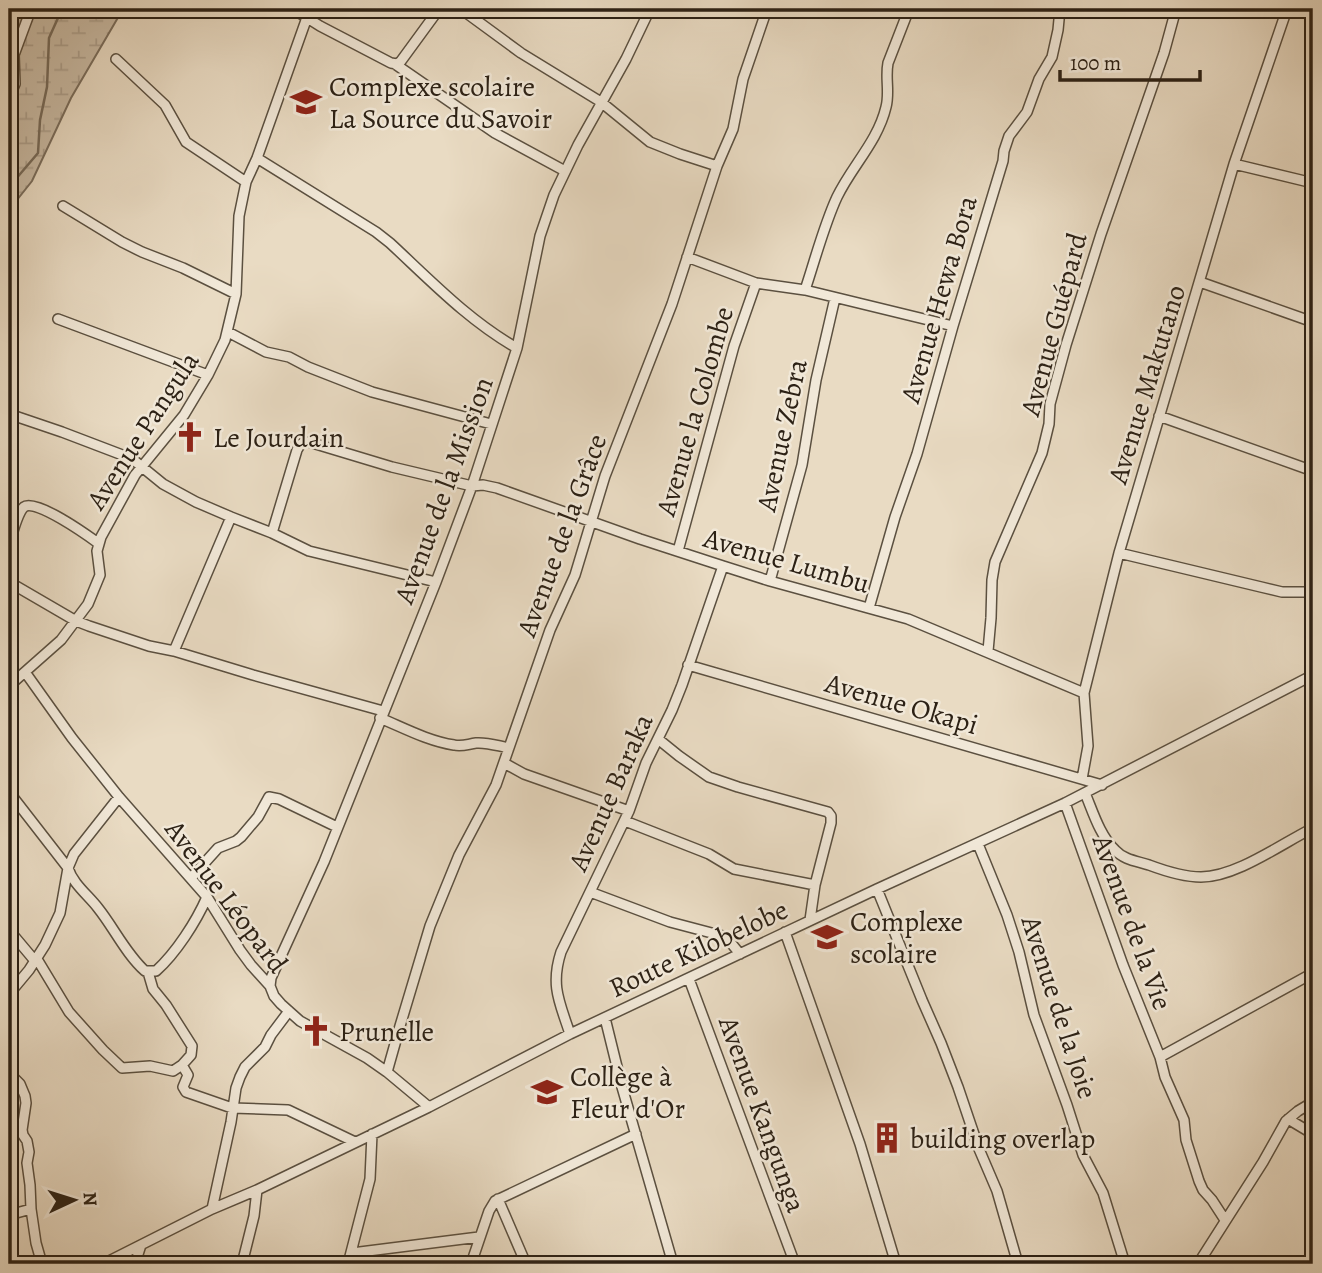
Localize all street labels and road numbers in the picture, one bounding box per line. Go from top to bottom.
street label: Avenue Hewa Bora [891,191,987,408]
street label: Avenue Guépard [1011,228,1097,421]
street label: Avenue Makutano [1098,280,1195,489]
street label: Avenue la Colombe [647,302,743,521]
street label: Avenue Pangula [77,344,208,518]
street label: Avenue Zebra [747,356,817,516]
street label: Avenue de la Mission [385,372,503,610]
street label: Avenue de la Grâce [507,429,616,643]
street label: Avenue Lumbu [698,519,875,603]
street label: Avenue Okapi [820,664,983,744]
street label: Avenue Baraka [559,708,663,878]
street label: Avenue Léopard [155,811,297,982]
street label: Avenue de la Vie [1082,829,1181,1015]
street label: Route Kilobelobe [603,891,794,1007]
street label: Avenue de la Joie [1011,910,1106,1103]
street label: Avenue Kangunga [709,1010,815,1218]

